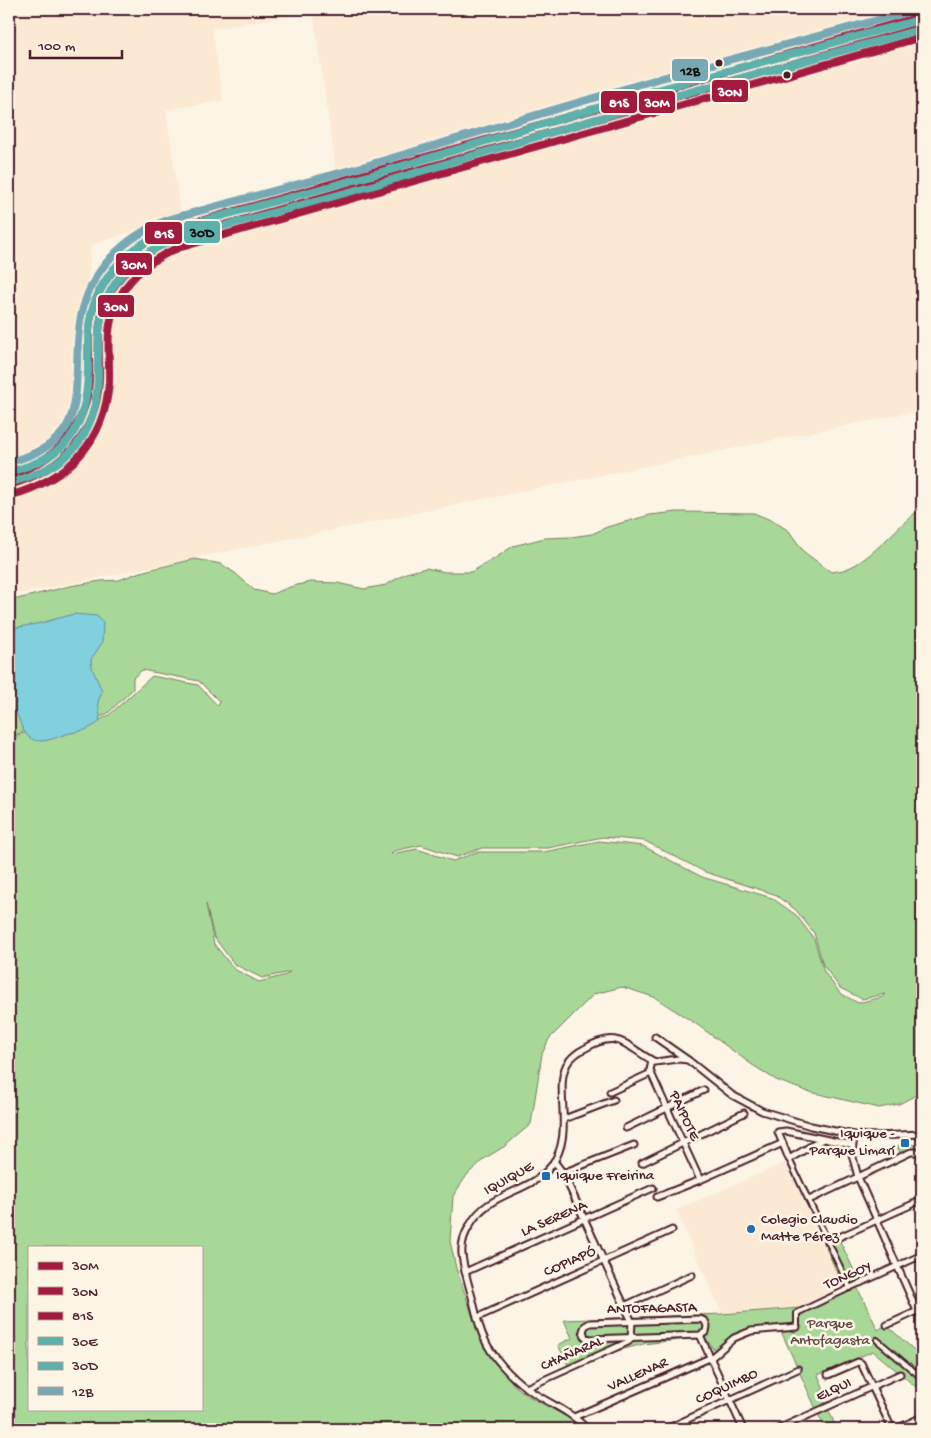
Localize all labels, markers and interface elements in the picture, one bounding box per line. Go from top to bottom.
scale bar [30,28,122,60]
text: 100 m [37,38,76,56]
line badge: 12B [671,58,709,82]
unlabelled marker [714,58,724,68]
text: 12B [679,64,701,81]
unlabelled marker [782,70,792,80]
line badge: 30N [711,79,749,103]
text: 30N [717,85,742,102]
line badge: 81S [600,90,638,114]
line badge: 30M [638,90,676,114]
text: 81S [609,96,629,113]
text: 30M [644,96,671,113]
line badge: 30D [183,220,221,244]
line badge: 81S [144,221,183,245]
text: 30D [189,226,215,243]
text: 81S [154,227,174,244]
line badge: 30M [115,252,153,276]
text: 30M [121,258,148,275]
line badge: 30N [97,294,135,318]
text: 30N [103,300,128,317]
street label: PAIPOTE [664,1087,704,1144]
place label: Iquique - Parque Limarí [808,1125,896,1160]
marker: Iquique - Parque Limarí [899,1137,911,1149]
street label: IQUIQUE [481,1158,538,1200]
place label: Iquique Freirina [556,1167,655,1185]
marker: Iquique Freirina [540,1170,552,1182]
street label: LA SERENA [518,1196,591,1241]
place label: Colegio Claudio Matte Pérez [761,1211,858,1246]
marker: Colegio Claudio Matte Pérez [745,1223,757,1235]
street label: COPIAPÓ [541,1243,599,1281]
legend [28,1246,202,1410]
text: 30M [71,1258,99,1276]
street label: TONGOY [821,1258,875,1295]
text: 30N [71,1284,98,1302]
street label: ANTOFAGASTA [607,1299,698,1319]
text: 81S [72,1308,93,1326]
park label: Parque Antofagasta [790,1315,870,1350]
street label: CHAÑARAL [538,1332,606,1376]
text: 30E [71,1334,98,1352]
street label: VALLENAR [604,1353,672,1397]
text: 30D [71,1358,98,1376]
street label: COQUIMBO [693,1365,761,1409]
street label: ELQUI [813,1374,855,1406]
text: 12B [71,1384,93,1402]

